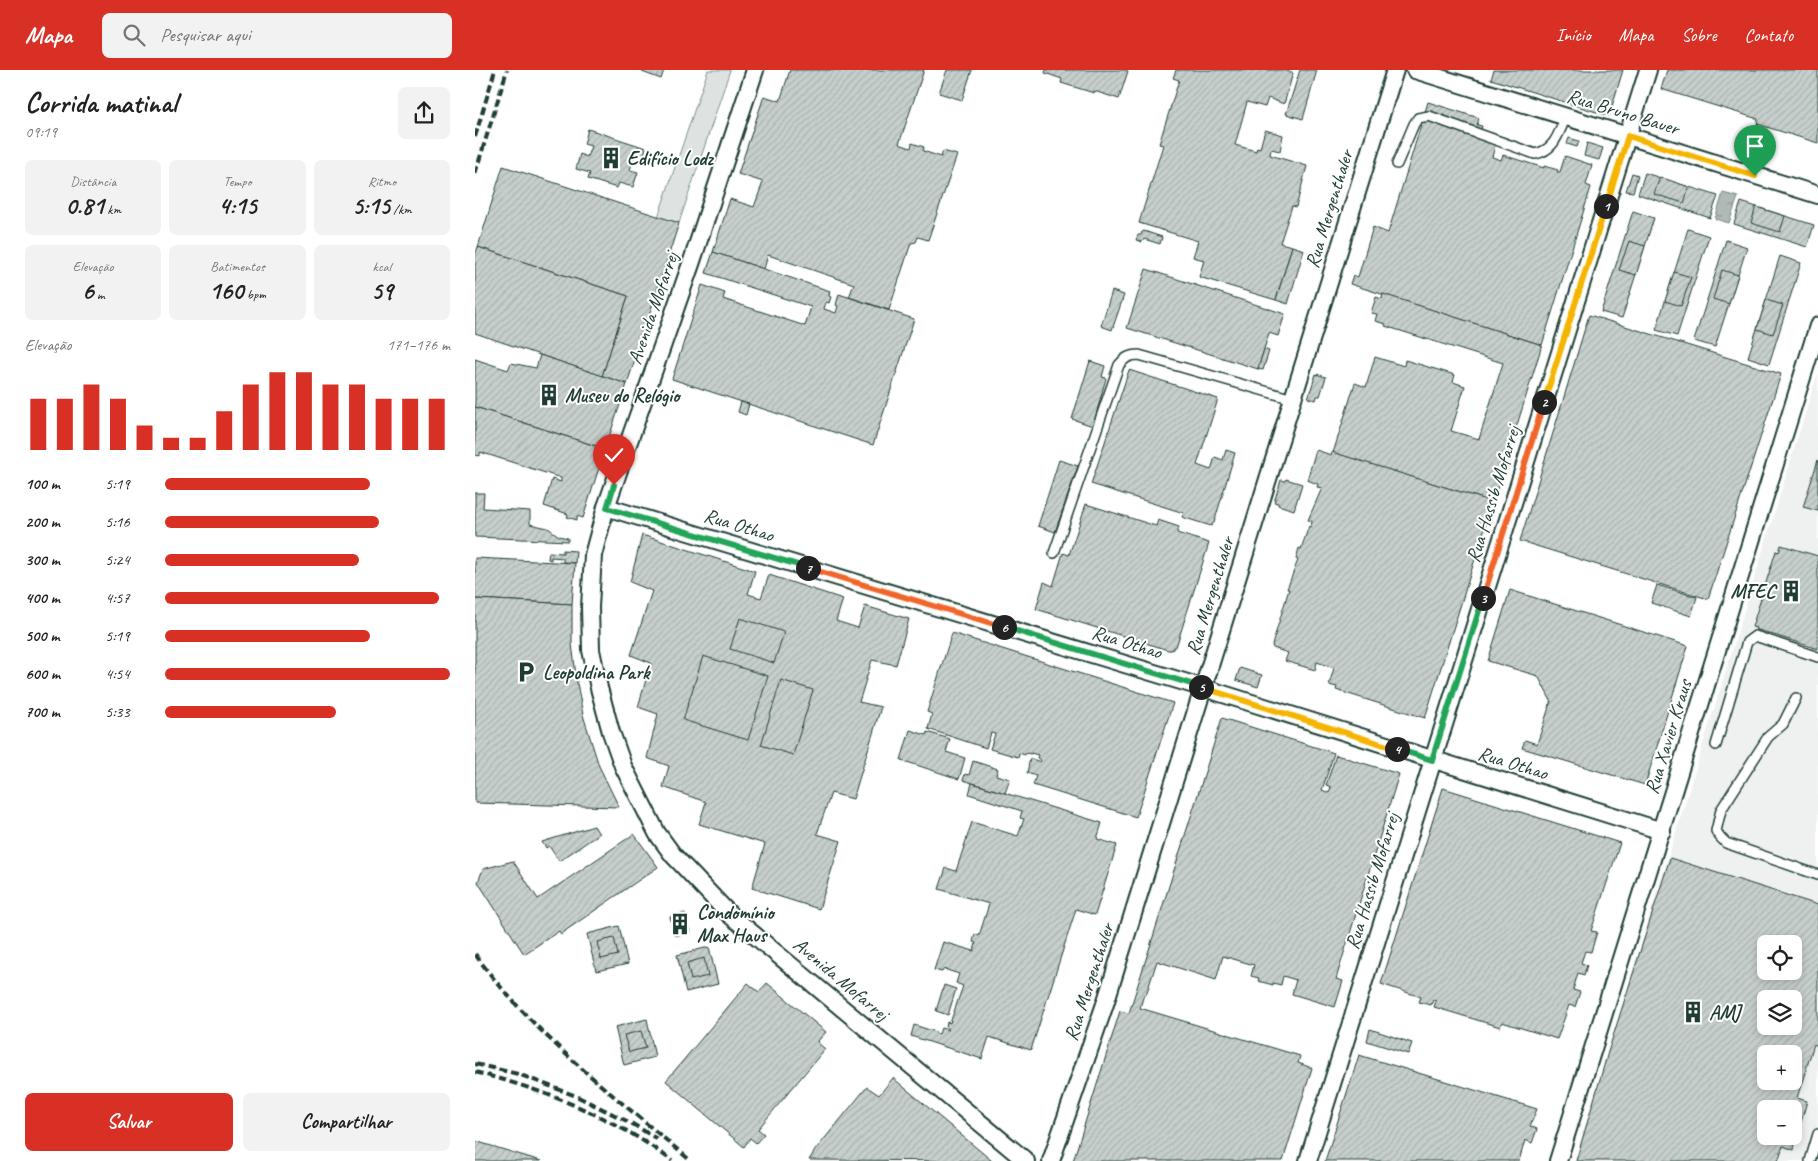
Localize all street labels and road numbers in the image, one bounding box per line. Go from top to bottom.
street label: Rua Bruno Bauer [1564,83,1684,141]
street label: Rua Mergenthaler [1299,145,1359,271]
street label: Avenida Mofarrej [622,247,684,367]
street label: Rua Hassib Mofarrej [1460,421,1526,565]
street label: Rua Othao [701,503,778,548]
street label: Rua Mergenthaler [1180,532,1240,658]
street label: Rua Othao [1089,620,1166,665]
street label: Rua Xavier Kraus [1639,675,1698,797]
street label: Rua Othao [1475,741,1552,786]
street label: Rua Hassib Mofarrej [1339,808,1405,952]
street label: Rua Mergenthaler [1058,918,1120,1044]
street label: Avenida Mofarrej [788,932,895,1027]

